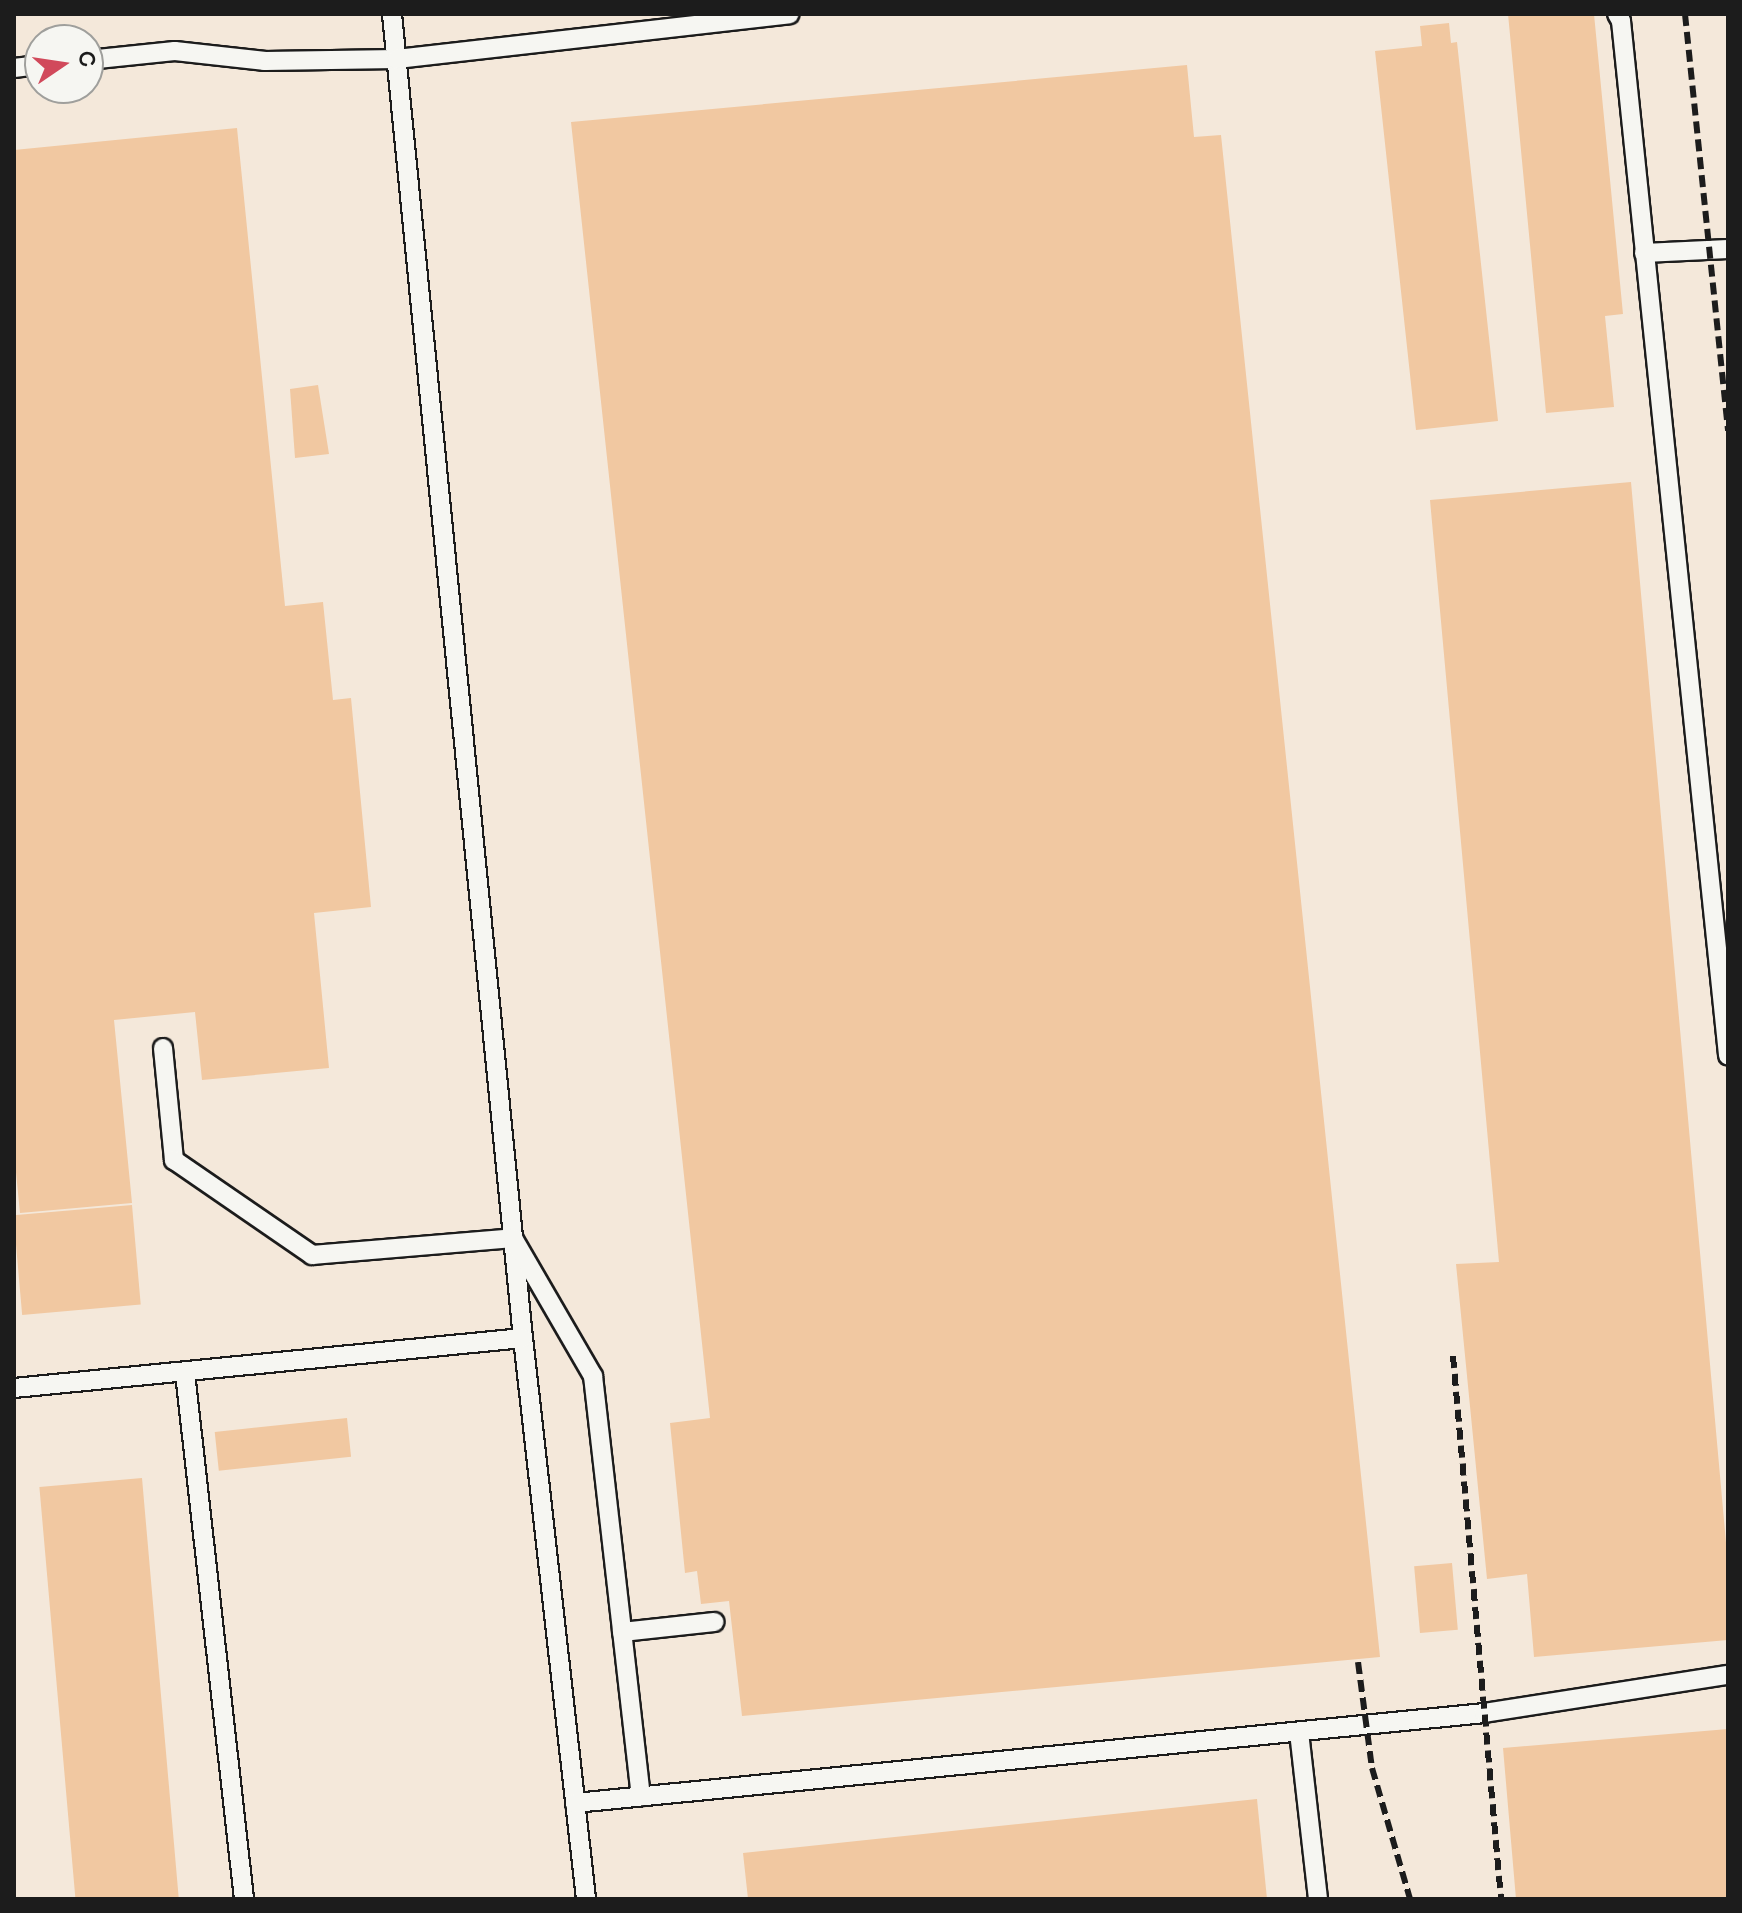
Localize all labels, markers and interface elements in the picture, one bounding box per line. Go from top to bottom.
north arrow [24,24,104,104]
text: С [71,48,101,69]

